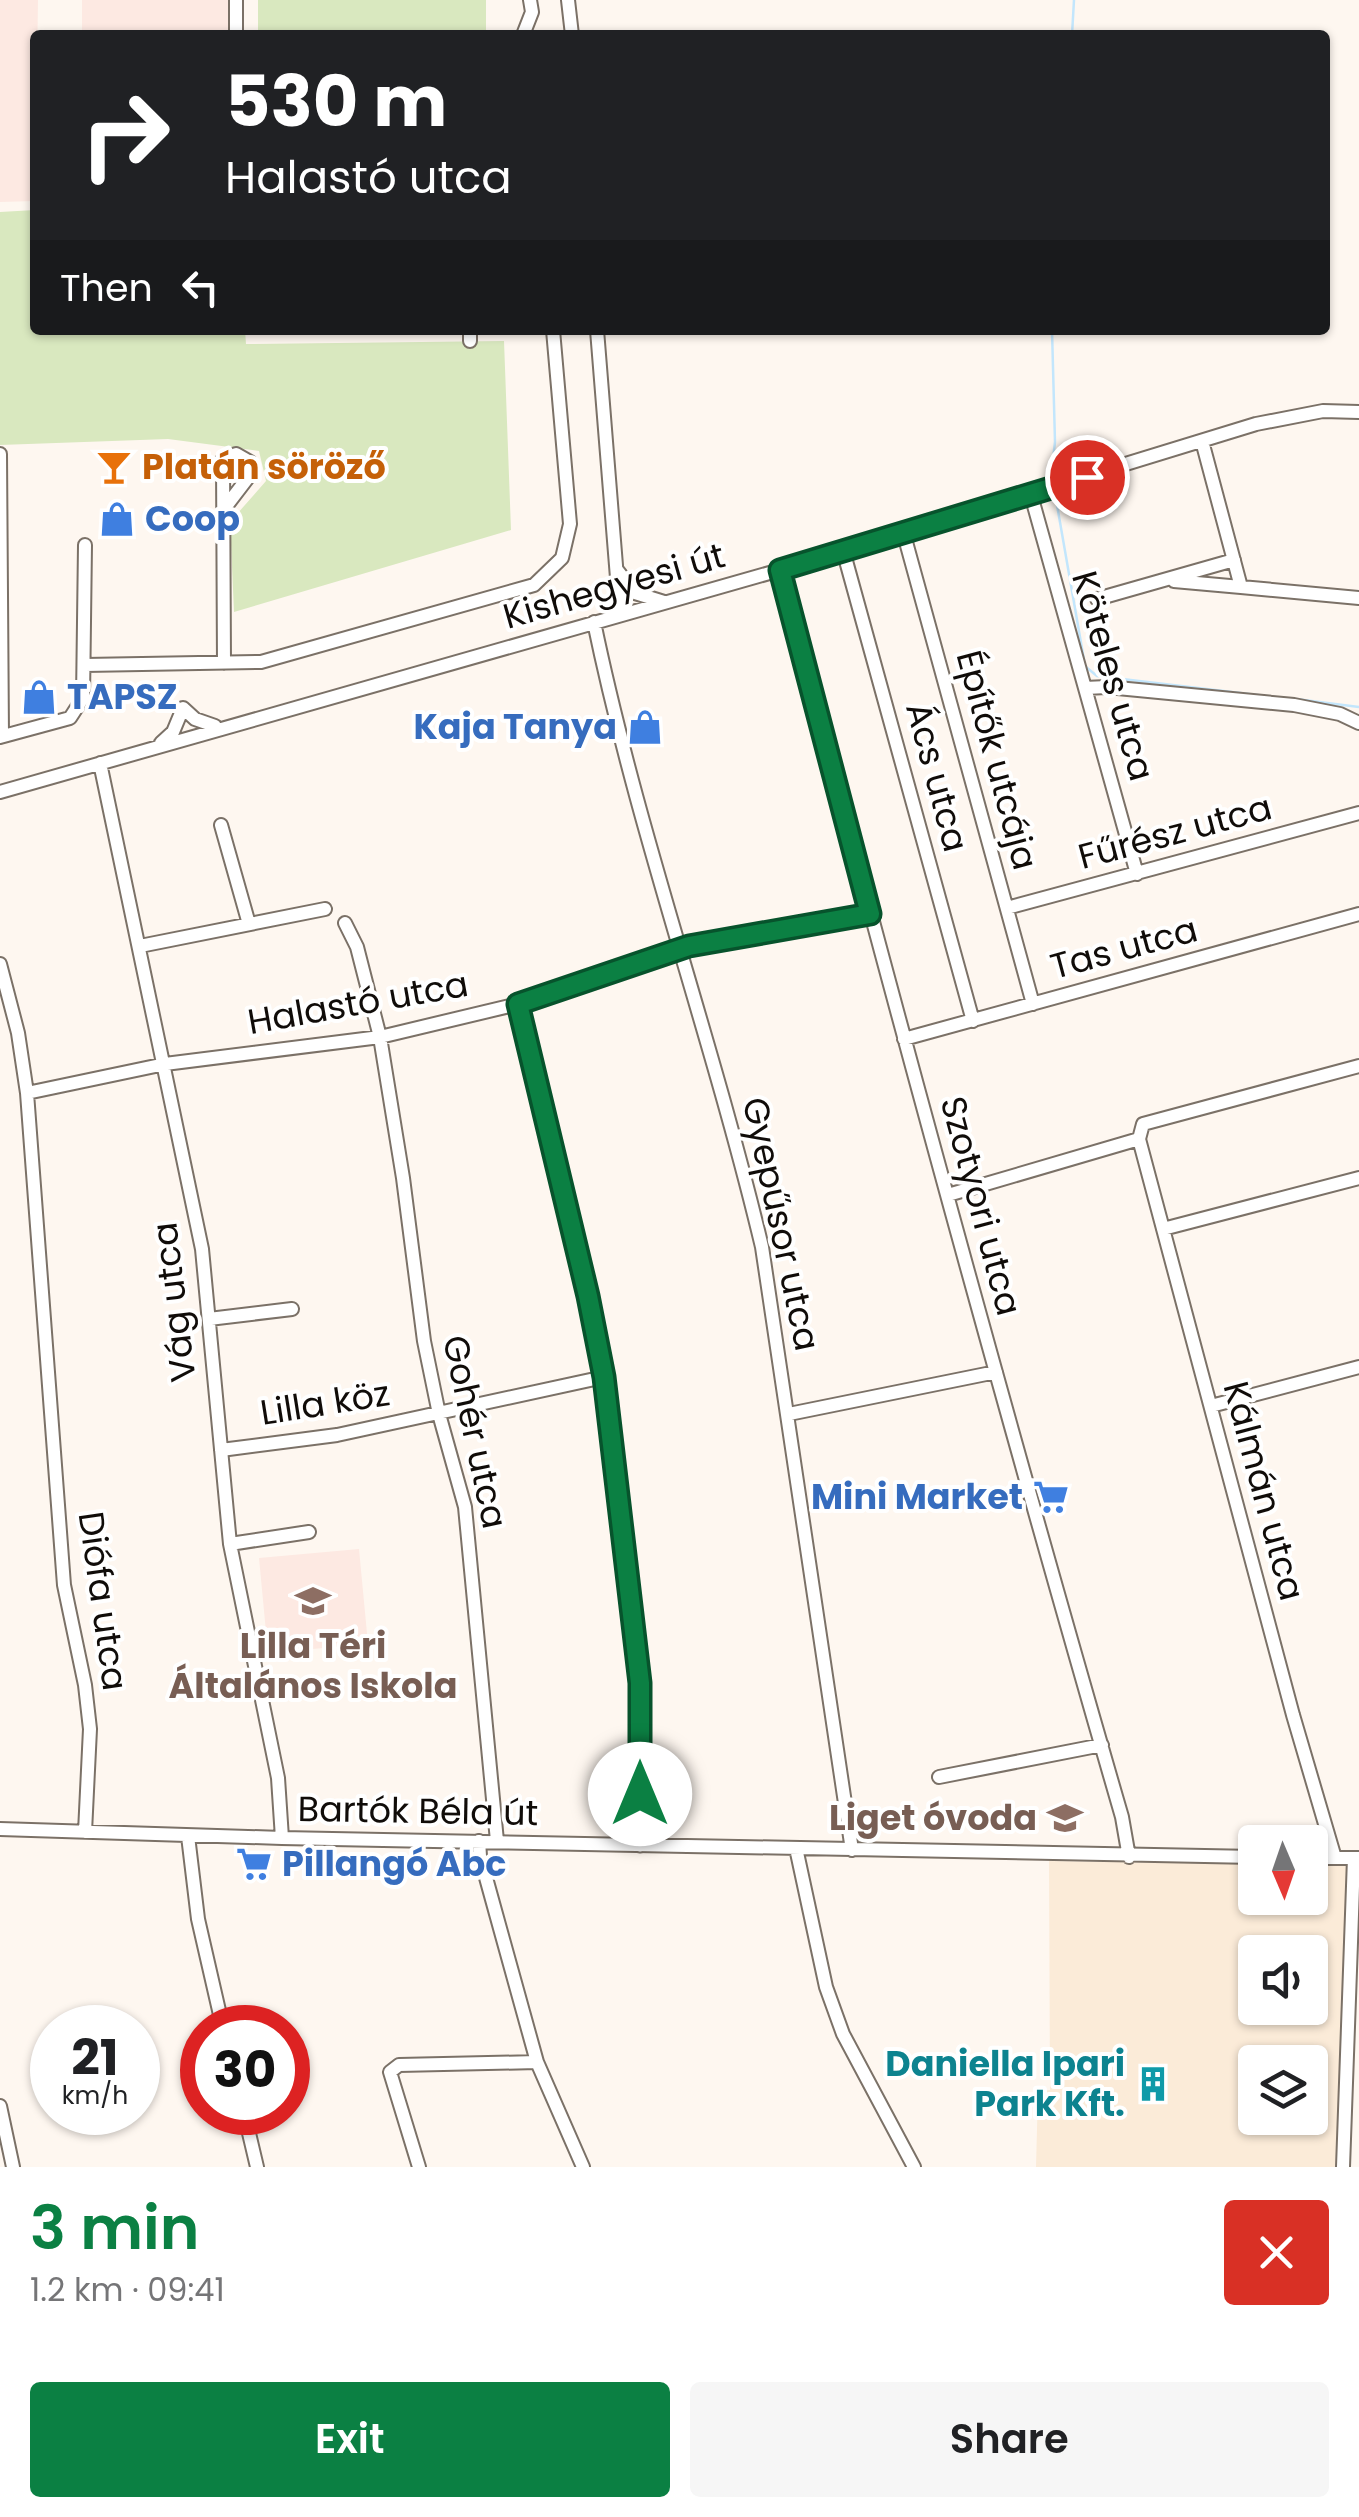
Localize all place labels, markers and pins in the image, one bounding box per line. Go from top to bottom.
pin [1045,435,1130,520]
place label: Platán söröző [142,442,386,491]
bar icon: Platán söröző [95,448,133,486]
place label: Coop [145,494,240,543]
shop icon: Coop [98,500,136,538]
place label: TAPSZ [67,672,178,721]
shop icon: TAPSZ [20,678,58,716]
place label: Kaja Tanya [413,702,617,751]
shop icon: Kaja Tanya [626,708,664,746]
place label: Mini Market [811,1472,1023,1521]
supermarket icon: Mini Market [1032,1478,1070,1516]
school or university icon: Lilla Téri Általános Iskola [294,1582,332,1620]
place label: Lilla Téri Általános Iskola [169,1621,457,1710]
place label: Liget óvoda [829,1793,1037,1842]
school or university icon: Liget óvoda [1046,1799,1084,1837]
place label: Pillangó Abc [282,1839,506,1888]
supermarket icon: Pillangó Abc [235,1845,273,1883]
place label: Daniella Ipari Park Kft. [885,2039,1125,2128]
building icon: Daniella Ipari Park Kft. [1134,2065,1172,2103]

